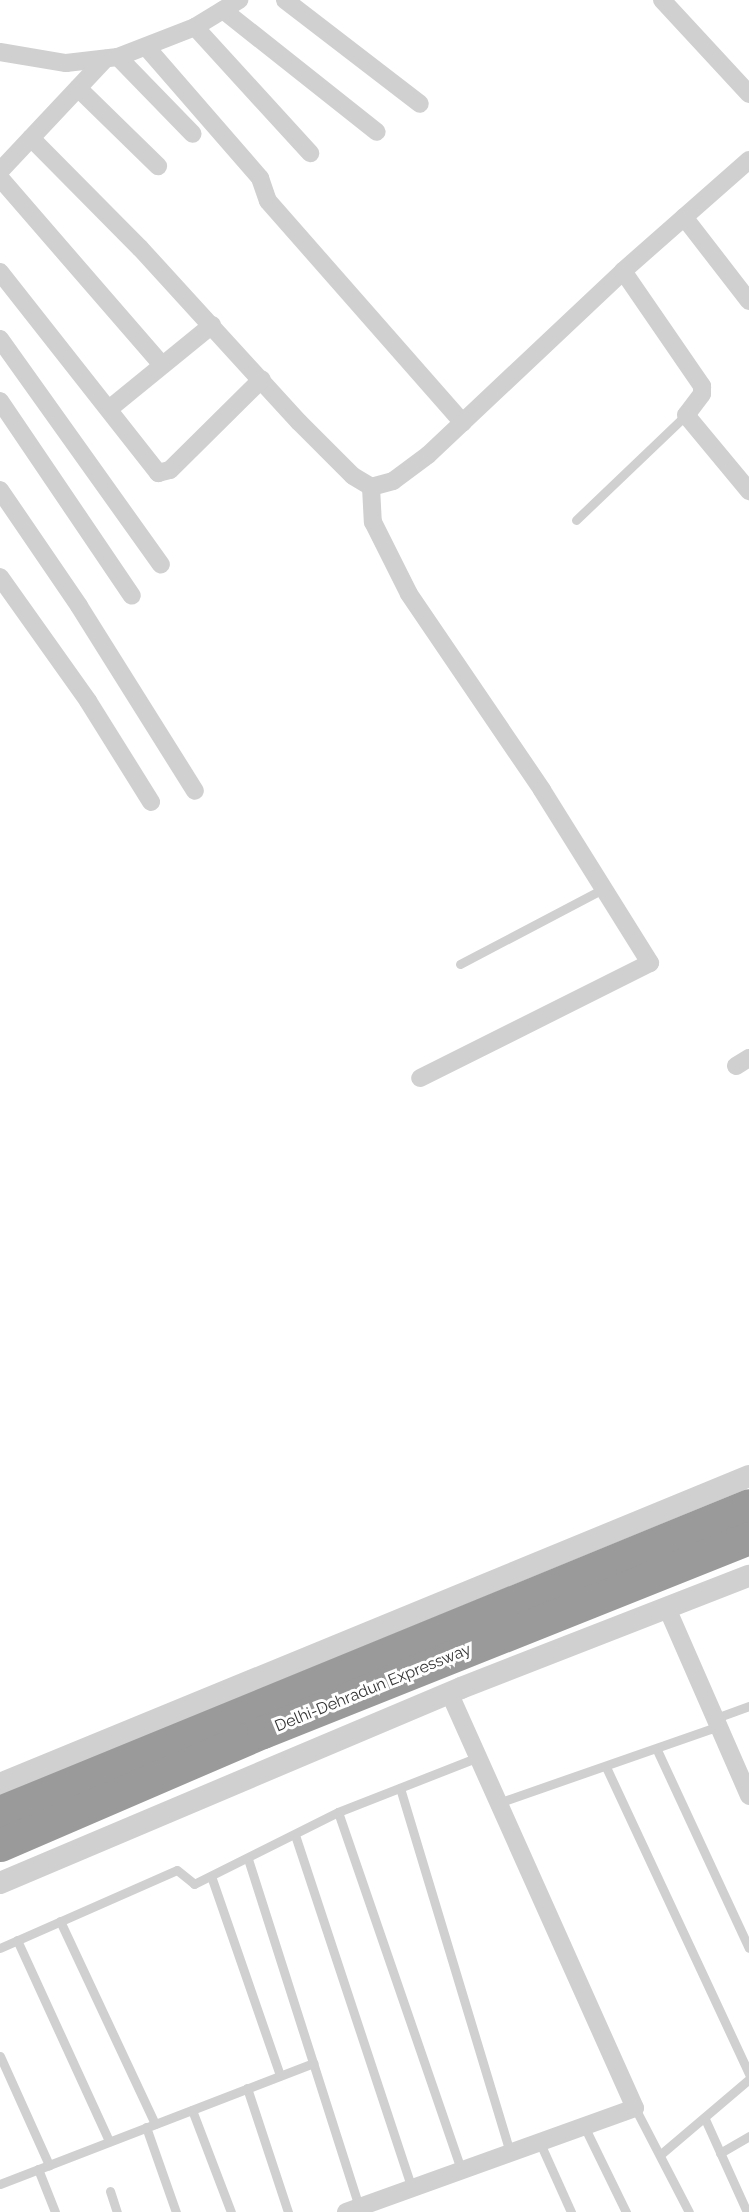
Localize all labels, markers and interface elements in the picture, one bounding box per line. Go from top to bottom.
street label: Delhi-Dehradun Expressway [272,1640,474,1736]

